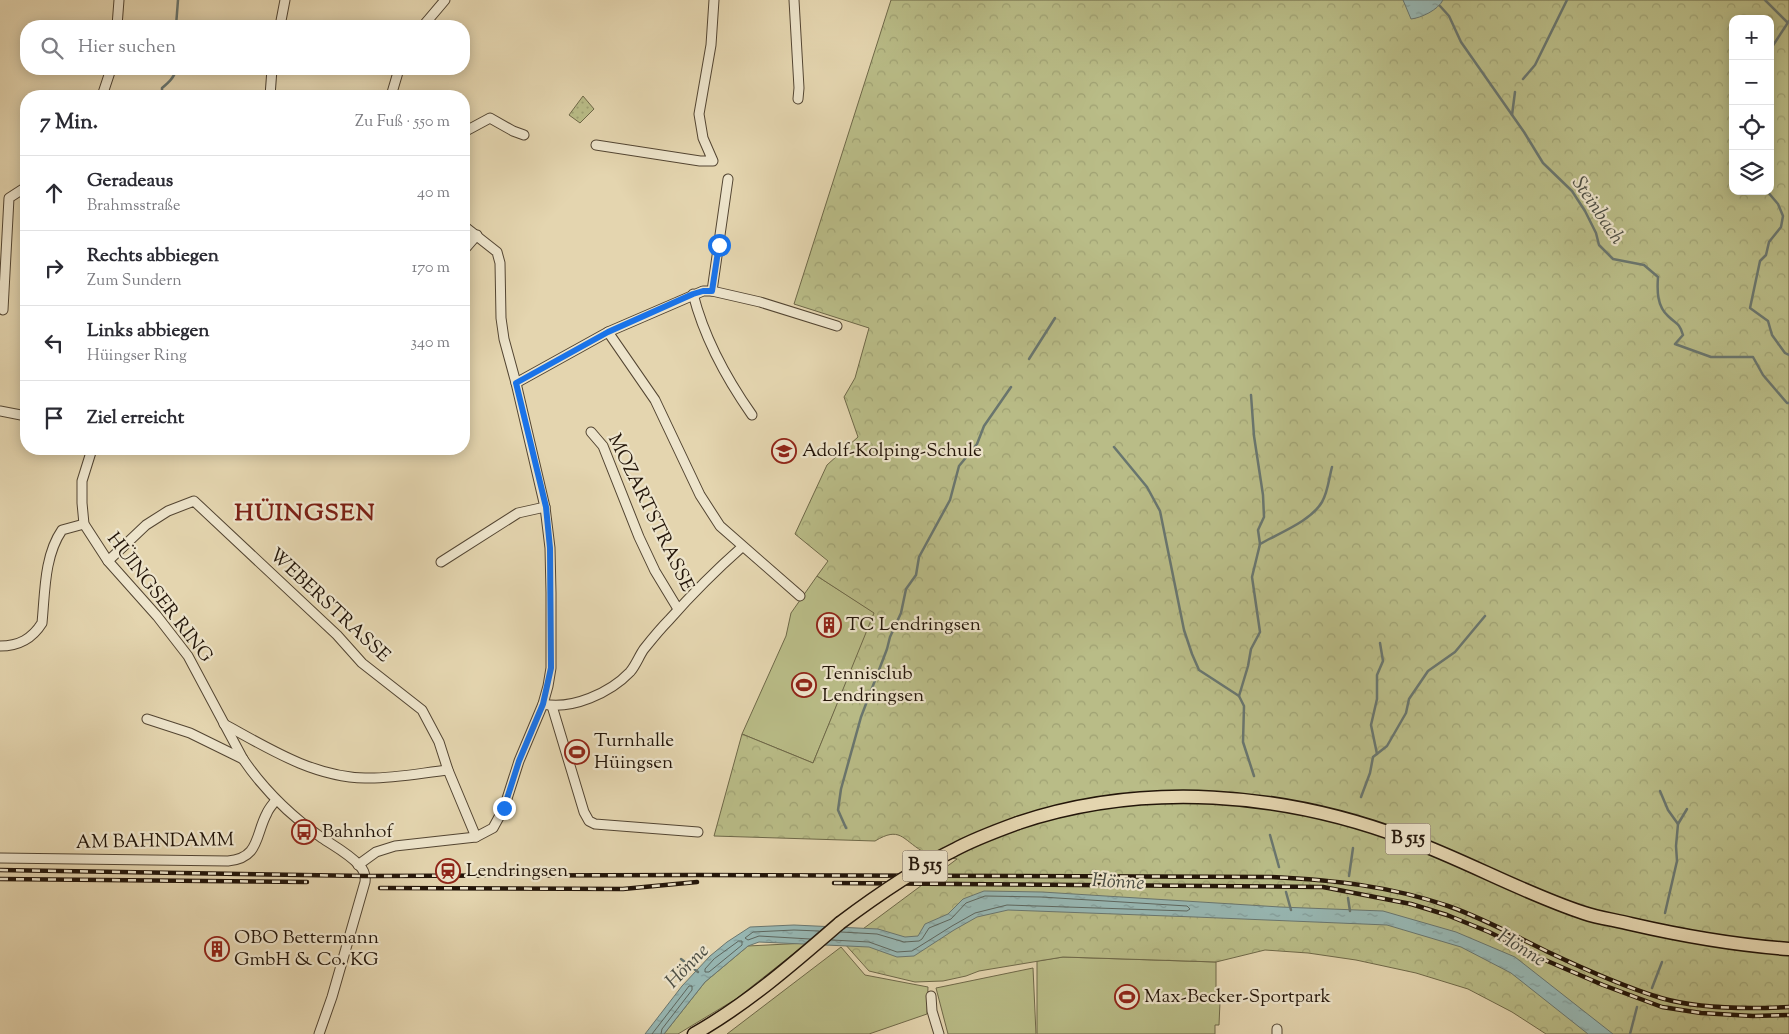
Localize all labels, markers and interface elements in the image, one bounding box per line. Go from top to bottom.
map controls [1729,15,1774,195]
button: + [1729,15,1774,60]
search box [20,20,470,75]
icon: search [38,34,66,62]
text: Hier suchen [78,34,176,61]
button: − [1729,60,1774,105]
button: locate [1729,105,1774,150]
text: 7 Min. [40,108,98,138]
text: Zu Fuß · 550 m [355,111,450,134]
button: layers [1729,150,1774,195]
text: Geradeaus [87,168,173,195]
water label: Steinbach [1564,171,1631,251]
icon: ahead [40,179,68,207]
text: 40 m [417,182,450,205]
text: Brahmsstraße [87,195,180,218]
route start [708,234,731,257]
text: Rechts abbiegen [87,243,219,270]
icon: right [40,254,68,282]
text: 170 m [412,257,450,280]
text: Zum Sundern [87,270,182,293]
text: Links abbiegen [87,318,210,345]
icon: left [40,329,68,357]
text: 340 m [411,332,450,355]
text: Hüingser Ring [87,345,187,368]
icon: arrive [40,404,68,432]
text: Ziel erreicht [87,405,184,432]
street label: MOZARTSTRASSE [600,430,700,597]
school or university icon: Adolf-Kolping-Schule [771,438,797,464]
place label: Adolf-Kolping-Schule [802,438,982,465]
district label: HÜINGSEN [234,497,376,531]
street label: HÜINGSER RING [100,527,218,669]
street label: WEBERSTRASSE [262,543,396,670]
building icon: TC Lendringsen [816,612,842,638]
place label: TC Lendringsen [846,612,981,639]
place label: Tennisclub Lendringsen [822,661,924,710]
sports icon: Tennisclub Lendringsen [791,672,817,698]
place label: Turnhalle Hüingsen [594,728,674,777]
sports icon: Turnhalle Hüingsen [564,739,590,765]
route end [493,797,516,820]
bus stop icon: Bahnhof [291,819,317,845]
place label: Bahnhof [322,819,394,846]
road number: B 515 [1386,824,1430,854]
street label: AM BAHNDAMM [76,827,235,857]
road number: B 515 [902,850,948,881]
station icon: Lendringsen [435,858,461,884]
place label: Lendringsen [466,858,568,885]
water label: Hönne [1091,867,1145,899]
water label: Hönne [1491,923,1551,975]
place label: OBO Bettermann GmbH & Co. KG [234,925,379,974]
building icon: OBO Bettermann GmbH & Co. KG [204,936,230,962]
water label: Hönne [659,938,717,996]
sports icon: Max-Becker-Sportpark [1114,984,1140,1010]
place label: Max-Becker-Sportpark [1144,984,1332,1011]

